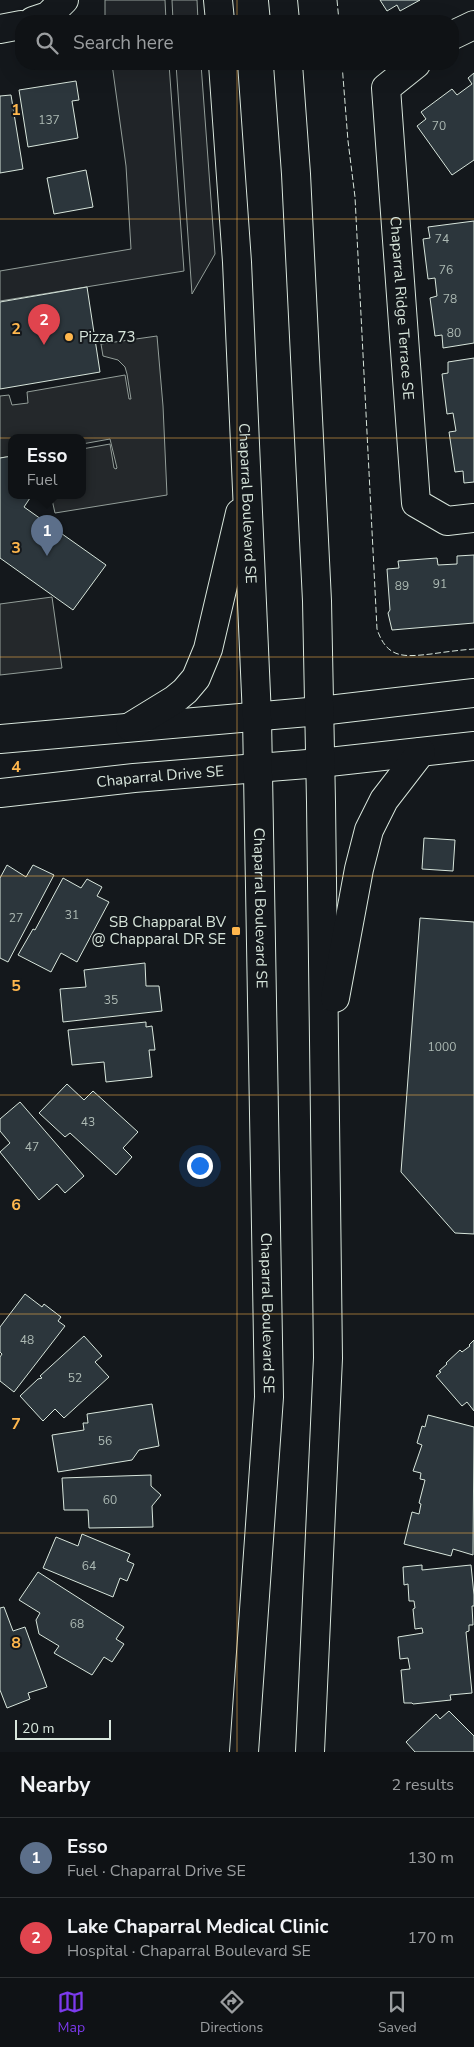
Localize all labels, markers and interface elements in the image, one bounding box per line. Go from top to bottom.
search box [15,15,459,70]
icon: search [33,29,61,57]
text: Search here [73,30,174,56]
text: 1 [11,99,21,121]
house number: 137 [38,112,60,128]
house number: 70 [432,118,446,134]
street label: Chaparral Ridge Terrace SE [385,215,419,401]
house number: 74 [435,231,449,247]
house number: 76 [439,262,453,278]
house number: 78 [443,291,457,307]
pin: 2 [28,304,60,345]
text: 2 [11,318,21,340]
house number: 80 [447,325,461,341]
place label: Pizza 73 [79,327,136,347]
marker: Pizza 73 [63,331,75,343]
street label: Chaparral Boulevard SE [234,423,261,584]
popup [8,434,86,499]
text: Esso [27,443,67,469]
text: Fuel [27,469,57,491]
pin: 1 [31,515,63,556]
text: 3 [11,537,21,559]
house number: 91 [433,576,447,592]
house number: 89 [395,578,409,594]
text: 4 [11,756,21,778]
street label: Chaparral Drive SE [95,761,225,792]
street label: Chaparral Boulevard SE [249,827,272,989]
house number: 31 [65,907,79,923]
house number: 27 [9,910,23,926]
place label: SB Chapparal BV @ Chapparal DR SE [91,912,227,949]
marker: SB Chapparal BV @ Chapparal DR SE [230,925,242,937]
text: 5 [11,975,21,997]
house number: 35 [104,992,118,1008]
house number: 1000 [428,1039,456,1055]
house number: 43 [81,1114,95,1130]
house number: 47 [25,1139,39,1155]
your location [187,1153,213,1179]
text: 6 [11,1194,21,1216]
street label: Chaparral Boulevard SE [256,1232,279,1394]
house number: 48 [20,1332,34,1348]
house number: 52 [68,1370,82,1386]
text: 7 [11,1413,21,1435]
house number: 56 [98,1433,112,1449]
house number: 60 [103,1492,117,1508]
house number: 64 [82,1558,96,1574]
house number: 68 [70,1616,84,1632]
text: 8 [11,1632,21,1654]
scale bar [15,1717,111,1740]
text: 20 m [22,1719,54,1738]
text: Nearby [20,1771,90,1799]
text: 2 results [392,1774,454,1796]
text: Esso [67,1834,108,1860]
text: 1 [31,1847,41,1869]
text: 130 m [407,1847,454,1869]
text: Fuel · Chaparral Drive SE [67,1860,246,1882]
text: Lake Chaparral Medical Clinic [67,1914,328,1940]
text: 2 [31,1927,41,1949]
text: 170 m [407,1927,454,1949]
text: Hospital · Chaparral Boulevard SE [67,1940,311,1962]
tab: Map [57,1988,85,2037]
tab: Directions [200,1988,263,2037]
tab: Saved [378,1988,417,2037]

